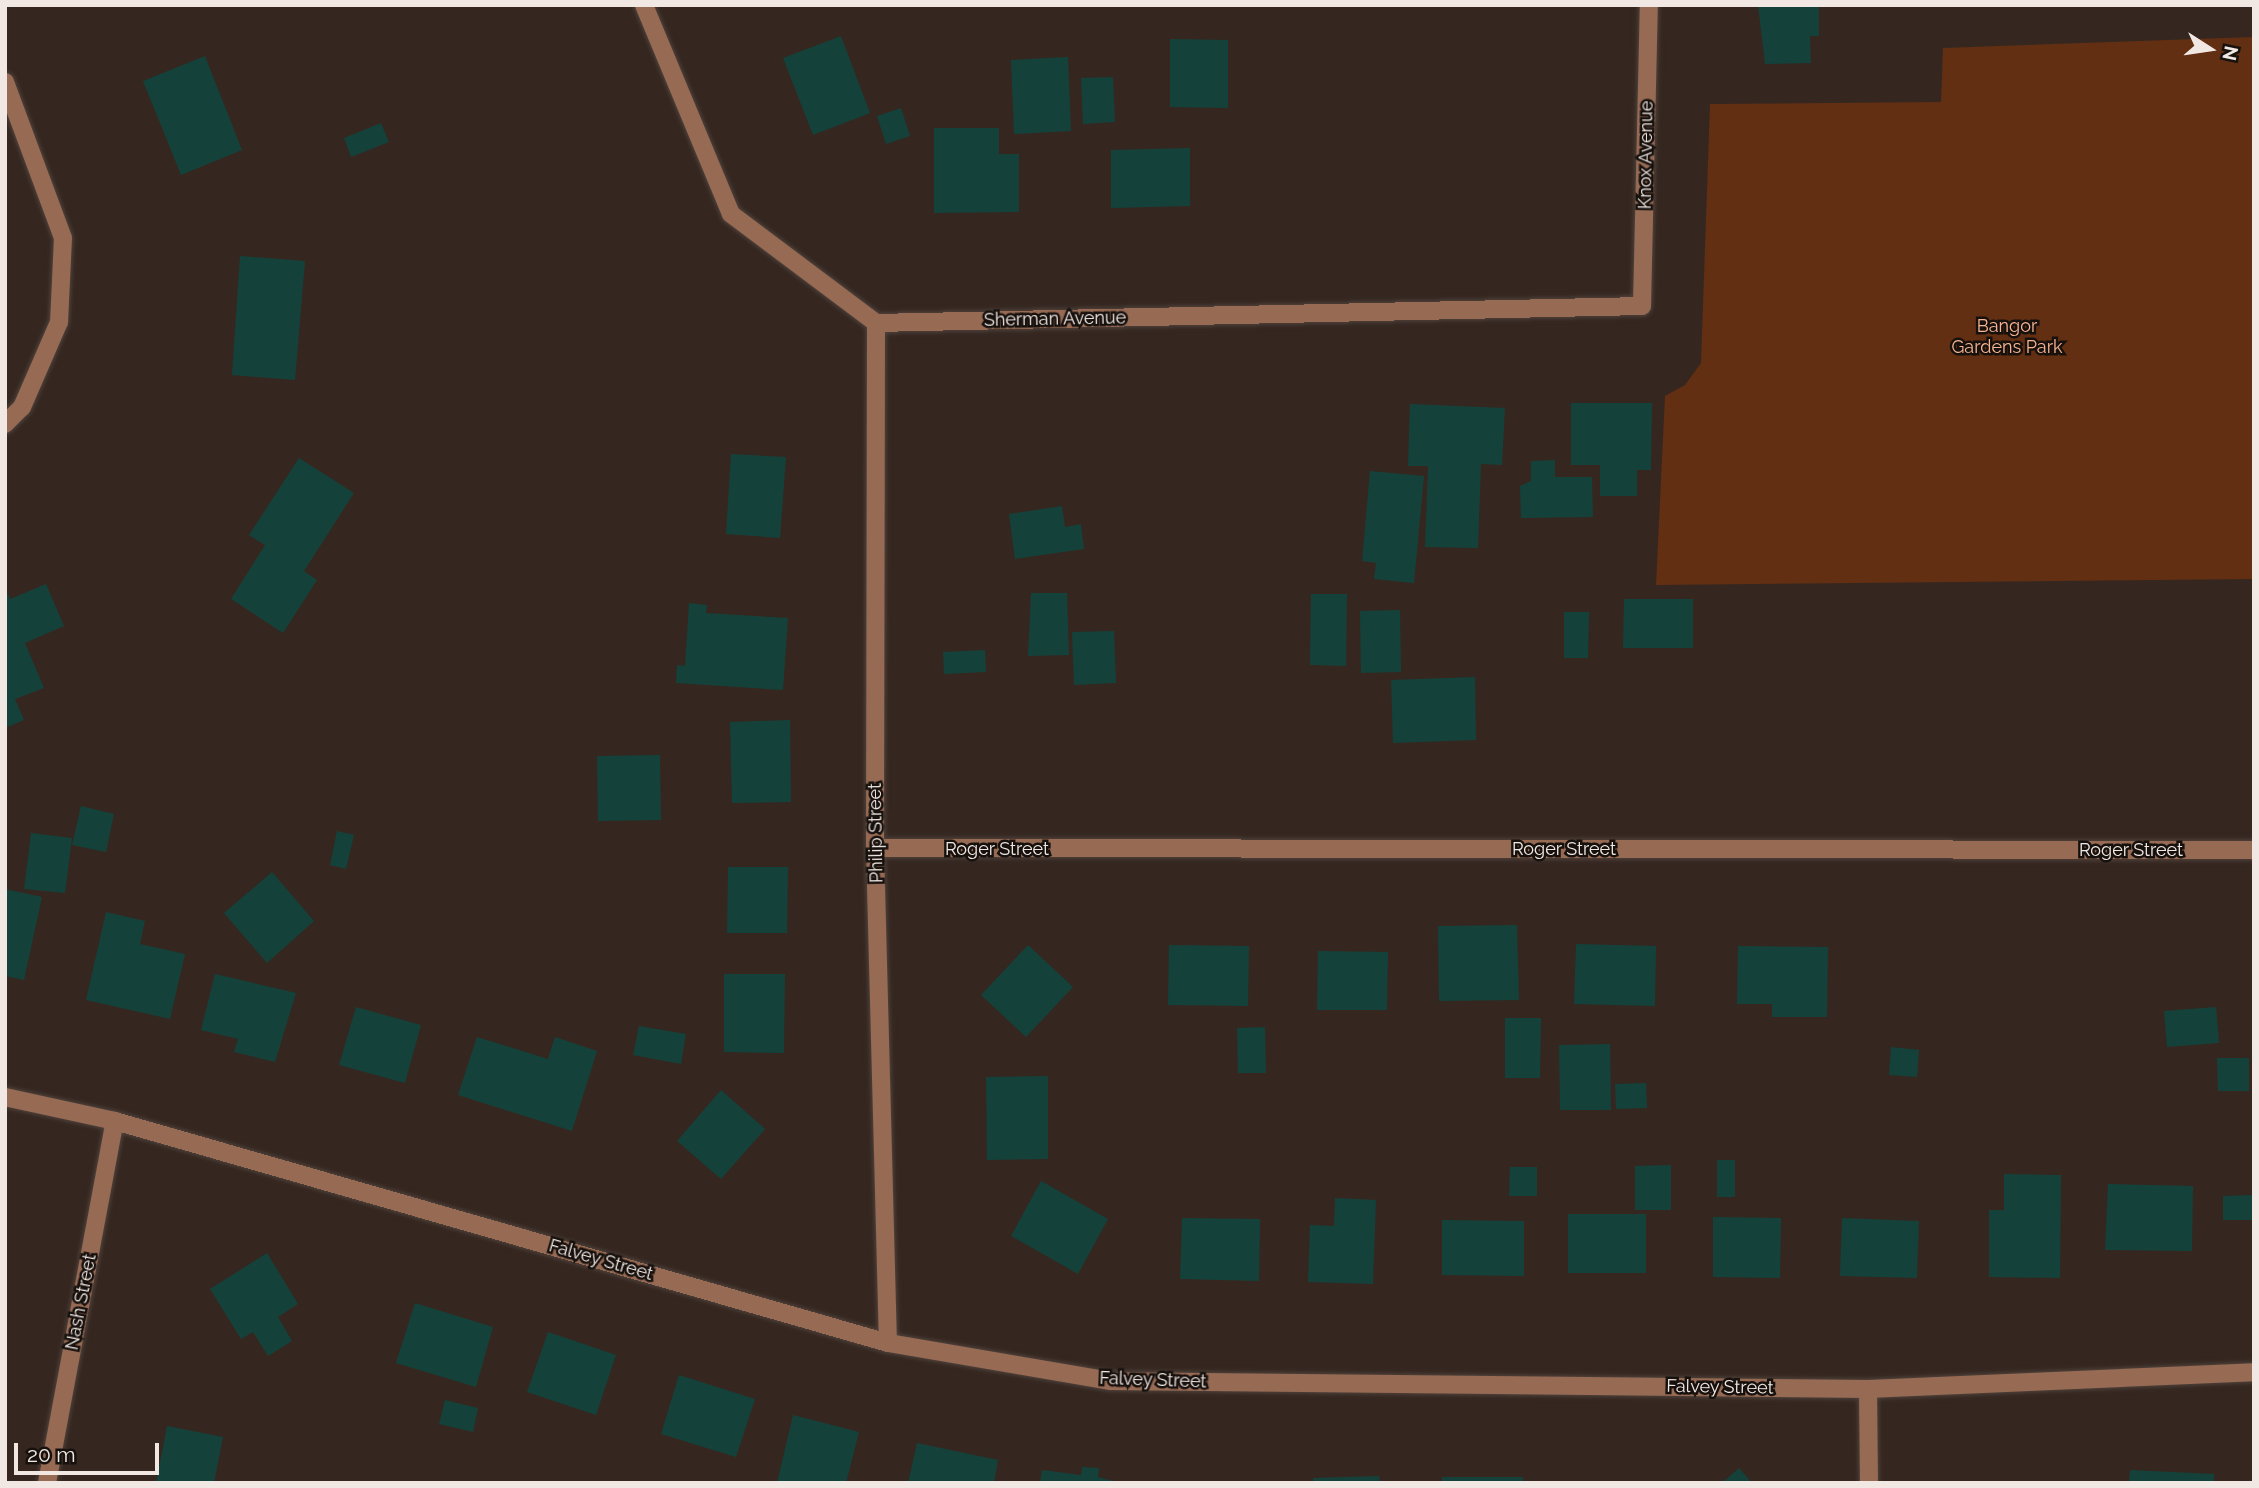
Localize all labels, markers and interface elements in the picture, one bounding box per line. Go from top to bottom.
north arrow [2175,14,2245,84]
text: N [2218,44,2243,63]
street label: Knox Avenue [1634,100,1658,210]
street label: Sherman Avenue [983,307,1127,331]
park label: Bangor Gardens Park [1951,316,2063,358]
street label: Philip Street [864,783,888,883]
street label: Roger Street [945,838,1049,860]
street label: Roger Street [1512,838,1616,860]
street label: Roger Street [2079,839,2183,861]
street label: Falvey Street [546,1235,656,1285]
street label: Nash Street [61,1252,101,1352]
street label: Falvey Street [1099,1367,1207,1393]
street label: Falvey Street [1666,1375,1774,1399]
scale bar [18,1428,163,1472]
text: 20 m [27,1442,75,1467]

